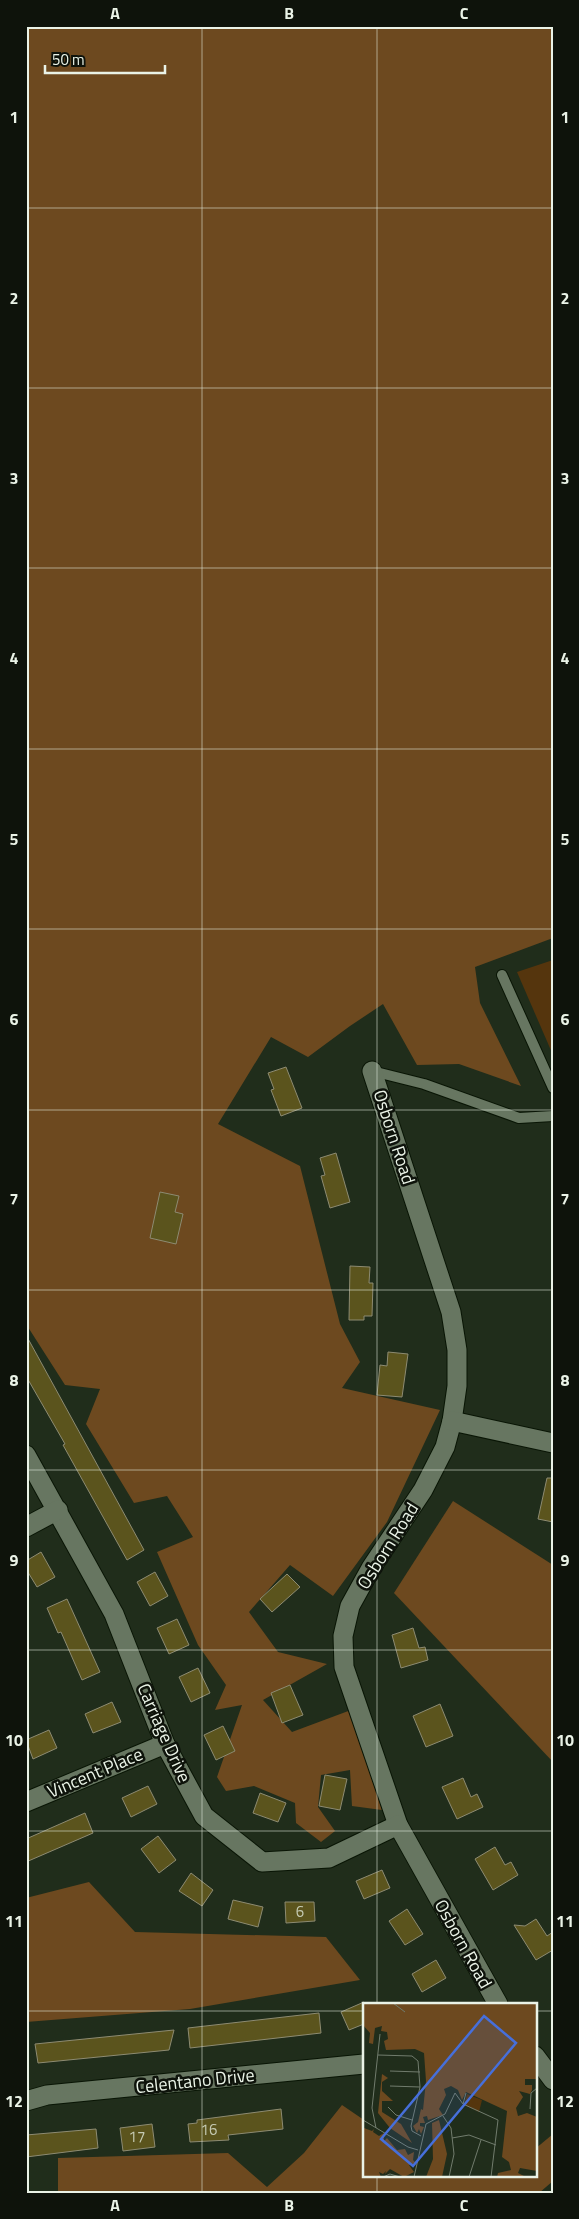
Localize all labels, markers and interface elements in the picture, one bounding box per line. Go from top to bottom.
text: A [110,1,120,25]
text: B [284,1,294,25]
text: C [460,1,469,25]
scale bar [45,42,165,74]
text: 50 m [52,48,85,71]
text: 1 [10,105,18,129]
text: 1 [561,105,569,129]
text: 2 [10,286,18,310]
text: 2 [561,286,569,310]
text: 3 [10,466,18,490]
text: 3 [561,466,569,490]
text: 4 [10,646,19,670]
text: 4 [561,646,570,670]
text: 5 [10,827,19,851]
text: 5 [561,827,570,851]
text: 6 [10,1007,19,1031]
text: 6 [561,1007,570,1031]
street label: Osborn Road [366,1086,422,1188]
text: 7 [10,1187,18,1211]
text: 7 [561,1187,569,1211]
text: 8 [10,1368,19,1392]
text: 8 [561,1368,570,1392]
street label: Osborn Road [350,1497,425,1594]
text: 9 [10,1548,19,1572]
text: 9 [561,1548,570,1572]
street label: Carriage Drive [131,1679,198,1787]
text: 10 [5,1728,23,1752]
text: 10 [556,1728,574,1752]
street label: Vincent Place [43,1740,147,1805]
street label: Osborn Road [428,1894,499,1993]
house number: 6 [296,1900,304,1923]
text: 11 [5,1909,23,1933]
text: 11 [556,1909,574,1933]
inset map [363,2003,536,2176]
street label: Celentano Drive [134,2061,256,2100]
text: 12 [5,2089,23,2113]
text: 12 [556,2089,574,2113]
house number: 16 [201,2118,217,2141]
house number: 17 [129,2125,145,2148]
text: A [110,2193,120,2217]
text: B [284,2193,294,2217]
text: C [460,2193,469,2217]

